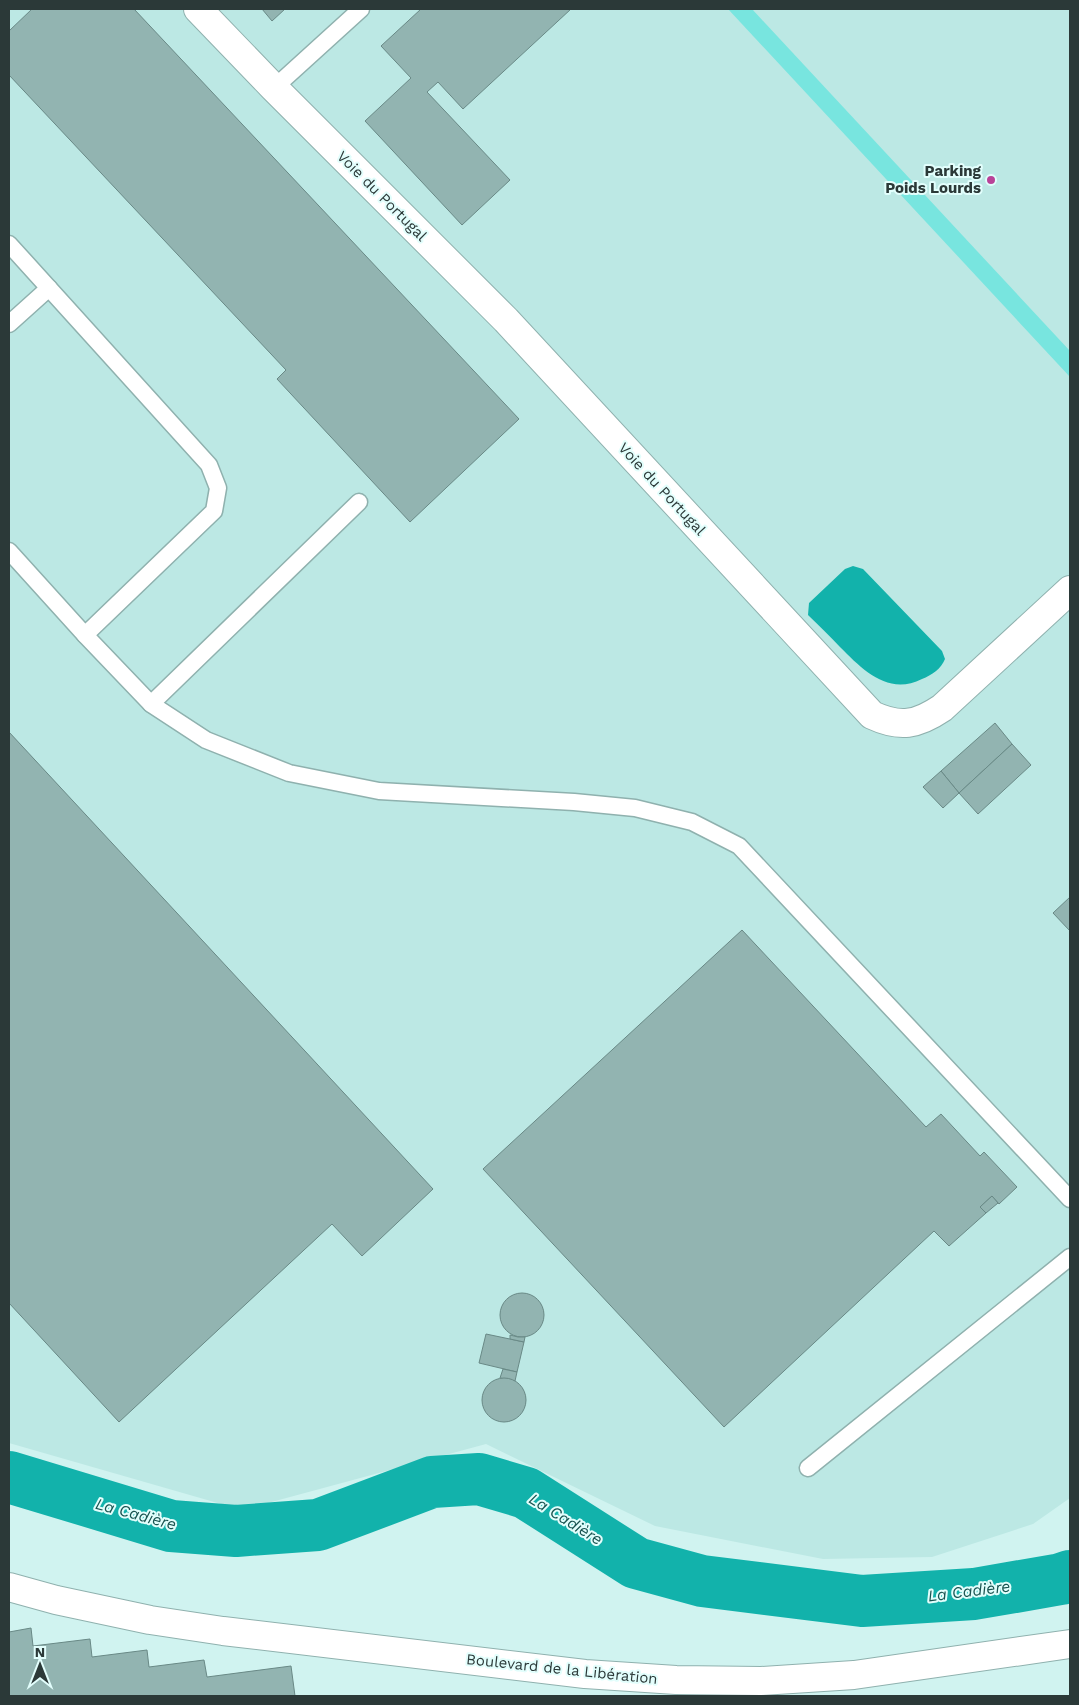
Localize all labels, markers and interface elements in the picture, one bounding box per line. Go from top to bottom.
street label: Voie du Portugal [333,147,431,245]
place label: Parking Poids Lourds [885,162,982,197]
marker: Parking Poids Lourds [985,174,997,186]
street label: Voie du Portugal [615,439,710,539]
water label: La Cadière [526,1489,606,1549]
water label: La Cadière [93,1494,179,1534]
water label: La Cadière [927,1577,1011,1605]
north arrow [15,1640,65,1690]
text: N [35,1644,45,1660]
street label: Boulevard de la Libération [465,1650,659,1688]

